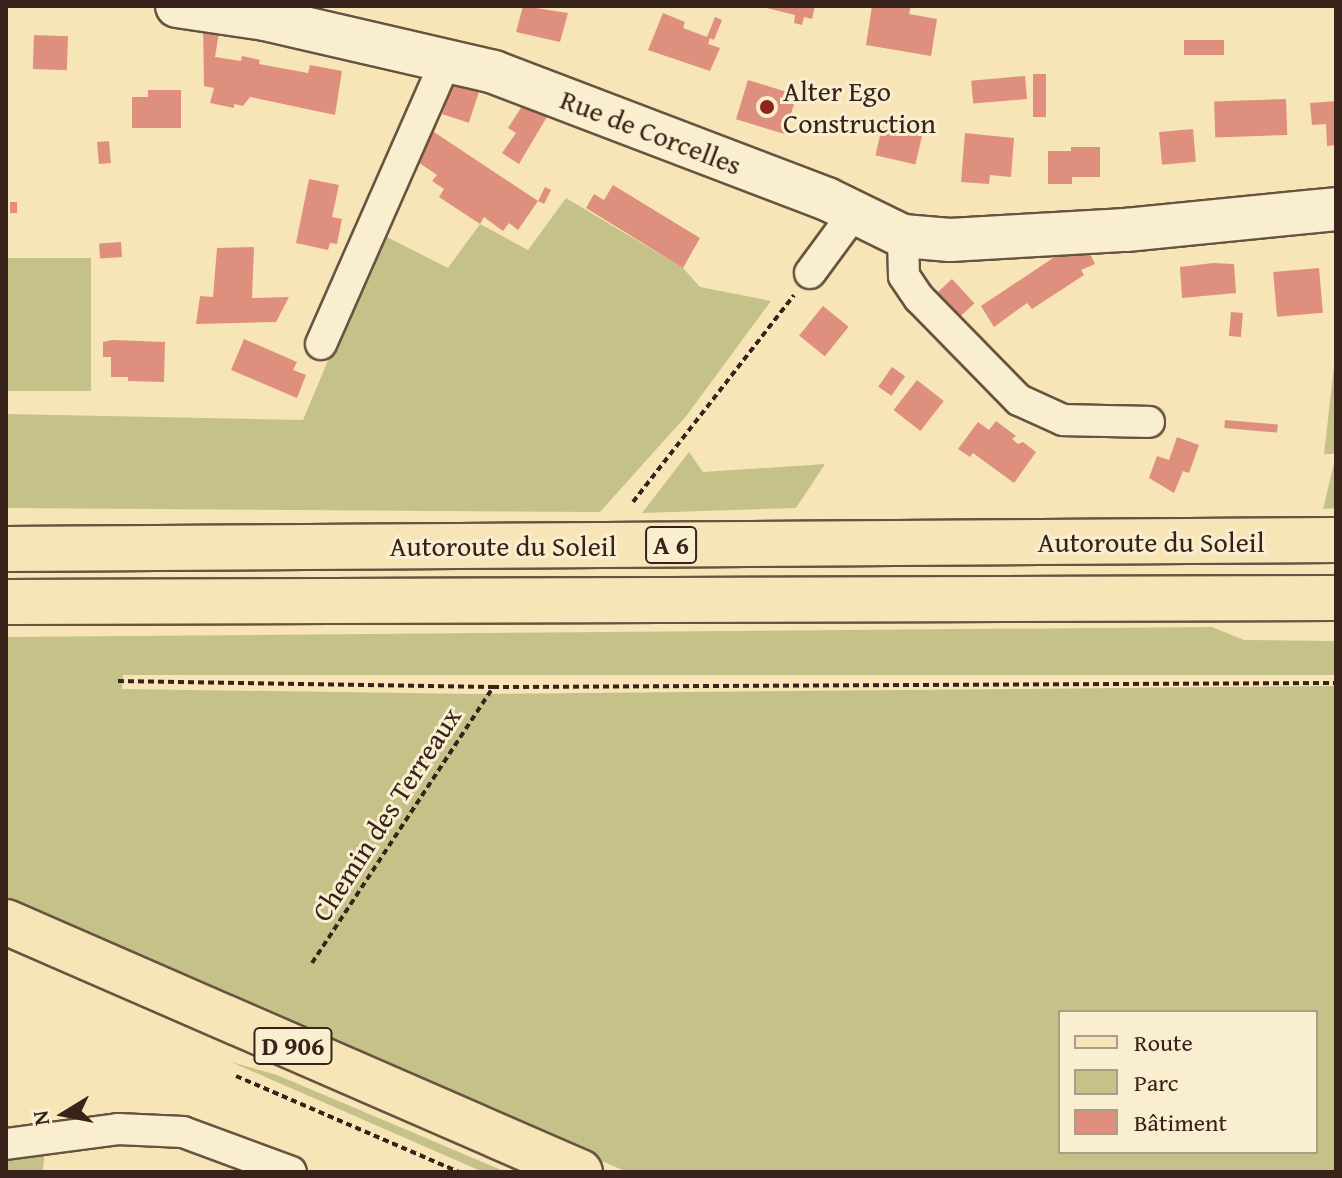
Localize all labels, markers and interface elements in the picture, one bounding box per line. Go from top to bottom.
place label: Alter Ego Construction [783,74,936,140]
street label: Rue de Corcelles [556,82,746,182]
marker: Alter Ego Construction [758,98,776,116]
road number: A 6 [645,523,697,567]
street label: Autoroute du Soleil [1038,525,1264,559]
street label: Autoroute du Soleil [390,529,616,563]
street label: Chemin des Terreaux [304,701,468,927]
legend [1058,1010,1318,1154]
road number: D 906 [253,1024,333,1068]
text: Route [1134,1025,1193,1060]
text: Parc [1134,1065,1178,1100]
north arrow [24,1074,104,1154]
text: Bâtiment [1134,1105,1227,1140]
text: N [23,1108,57,1128]

